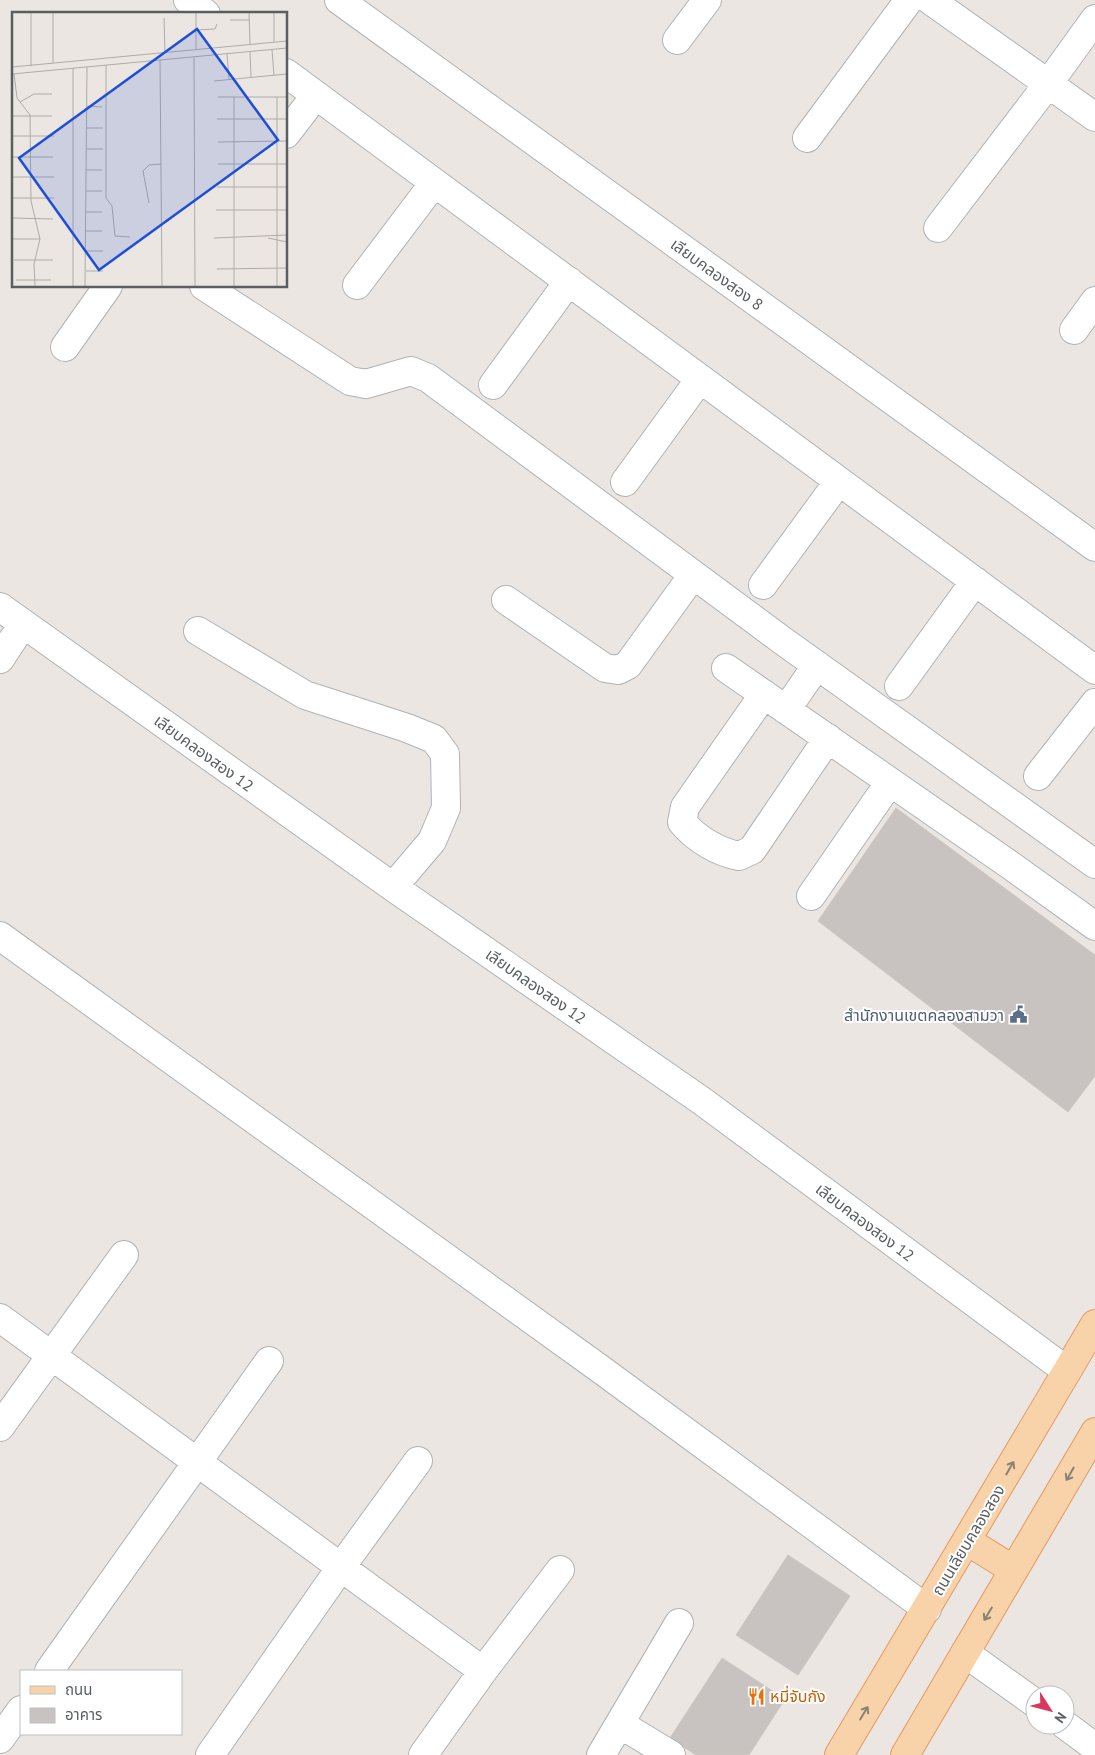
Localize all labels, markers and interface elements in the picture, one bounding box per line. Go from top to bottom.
inset map [12,12,288,288]
street label: เลียบคลองสอง 8 [667,234,767,314]
street label: เลียบคลองสอง 12 [150,710,258,796]
street label: เลียบคลองสอง 12 [482,944,590,1028]
place label: สำนักงานเขตคลองสามวา [844,1005,1004,1025]
public building icon: สำนักงานเขตคลองสามวา [1008,1005,1028,1025]
street label: เลียบคลองสอง 12 [812,1178,918,1266]
one-way arrow [1005,1461,1015,1476]
one-way arrow [1065,1467,1075,1481]
street label: ถนนเลียบคลองสอง [927,1481,1009,1599]
one-way arrow [983,1607,993,1621]
legend [20,1670,182,1735]
text: ถนน [65,1680,92,1699]
place label: หมี่จับกัง [770,1685,826,1706]
north arrow [1025,1685,1075,1735]
restaurant icon: หมี่จับกัง [746,1686,766,1706]
text: อาคาร [65,1705,102,1724]
one-way arrow [860,1707,870,1721]
text: N [1051,1709,1071,1727]

